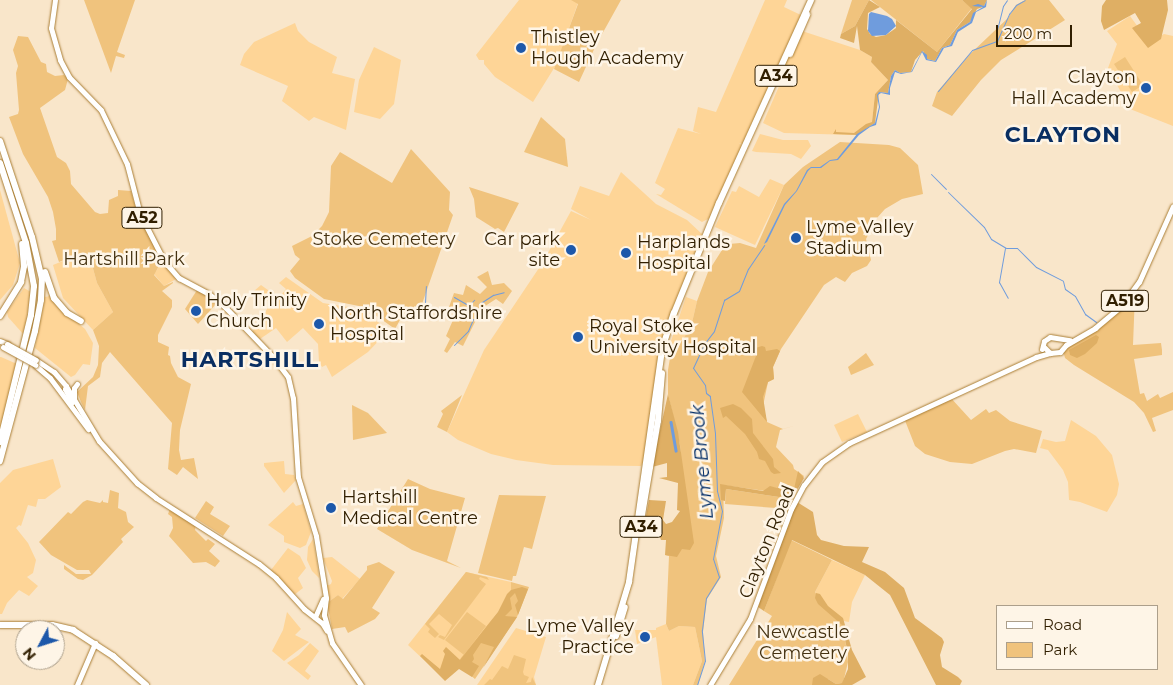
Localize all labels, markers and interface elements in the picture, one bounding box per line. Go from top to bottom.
scale bar [998,15,1074,47]
text: 200 m [1004,24,1052,43]
place label: Thistley Hough Academy [531,27,683,70]
marker: Thistley Hough Academy [515,42,527,54]
road number: A34 [754,62,798,90]
place label: Clayton Hall Academy [1011,67,1136,110]
marker: Clayton Hall Academy [1140,82,1152,94]
district label: CLAYTON [1004,122,1122,148]
road number: A52 [121,204,163,232]
place label: Lyme Valley Stadium [806,217,913,260]
park label: Stoke Cemetery [312,228,456,250]
place label: Car park site [484,229,560,272]
place label: Harplands Hospital [637,232,730,274]
marker: Lyme Valley Stadium [790,232,802,244]
marker: Car park site [564,243,578,257]
marker: Harplands Hospital [619,246,633,260]
park label: Hartshill Park [63,248,185,270]
road number: A519 [1100,288,1150,314]
place label: Holy Trinity Church [206,290,306,332]
place label: North Staffordshire Hospital [330,303,502,346]
marker: Holy Trinity Church [190,305,202,317]
place label: Royal Stoke University Hospital [589,316,756,358]
marker: North Staffordshire Hospital [312,317,326,331]
marker: Royal Stoke University Hospital [571,330,585,344]
district label: HARTSHILL [180,347,320,373]
water label: Lyme Brook [686,404,718,520]
street label: Clayton Road [735,482,799,602]
place label: Hartshill Medical Centre [342,487,478,530]
marker: Hartshill Medical Centre [324,501,338,515]
road number: A34 [618,514,664,540]
legend [996,605,1158,670]
text: Road [1043,615,1082,634]
place label: Lyme Valley Practice [527,616,634,659]
north arrow [15,620,65,670]
park label: Newcastle Cemetery [756,622,850,664]
marker: Lyme Valley Practice [638,630,652,644]
text: Park [1043,640,1077,659]
text: N [19,644,40,664]

